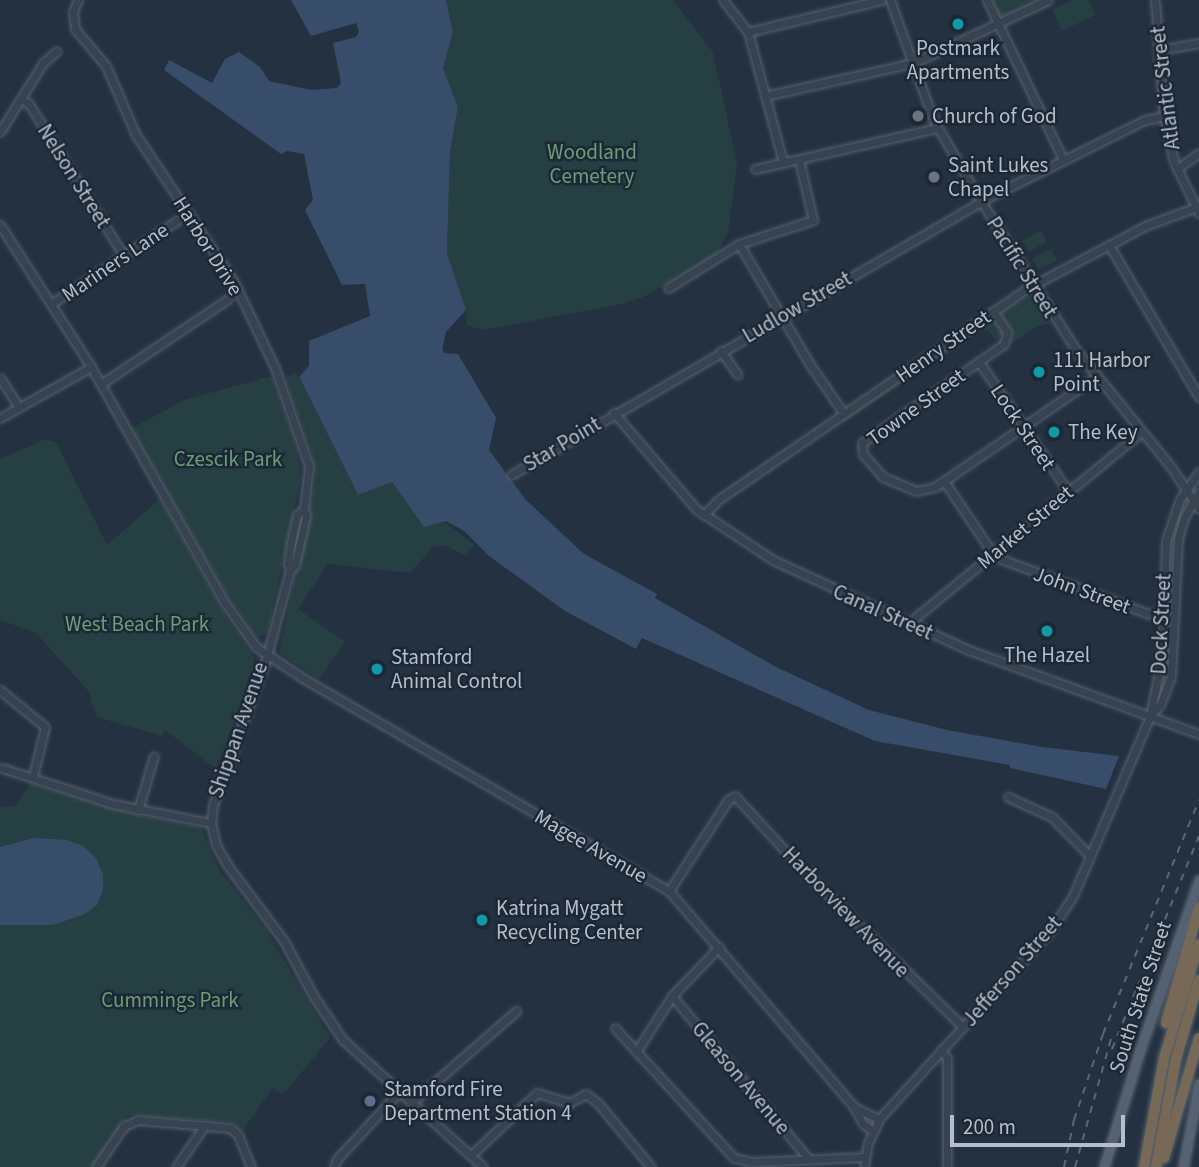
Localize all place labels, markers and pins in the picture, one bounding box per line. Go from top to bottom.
marker: Postmark Apartments [950,16,966,32]
place label: Postmark Apartments [907,35,1009,85]
place label: Church of God [932,103,1057,129]
marker: Church of God [910,108,926,124]
place label: Saint Lukes Chapel [948,152,1048,202]
marker: Saint Lukes Chapel [926,169,942,185]
place label: 111 Harbor Point [1053,347,1150,397]
marker: 111 Harbor Point [1031,364,1047,380]
place label: The Key [1068,419,1138,445]
marker: The Key [1046,424,1062,440]
marker: The Hazel [1039,623,1055,639]
place label: The Hazel [1004,642,1090,668]
place label: Stamford Animal Control [391,644,522,694]
marker: Stamford Animal Control [369,661,385,677]
place label: Katrina Mygatt Recycling Center [496,895,642,945]
marker: Katrina Mygatt Recycling Center [474,912,490,928]
place label: Stamford Fire Department Station 4 [384,1076,572,1126]
marker: Stamford Fire Department Station 4 [362,1093,378,1109]

